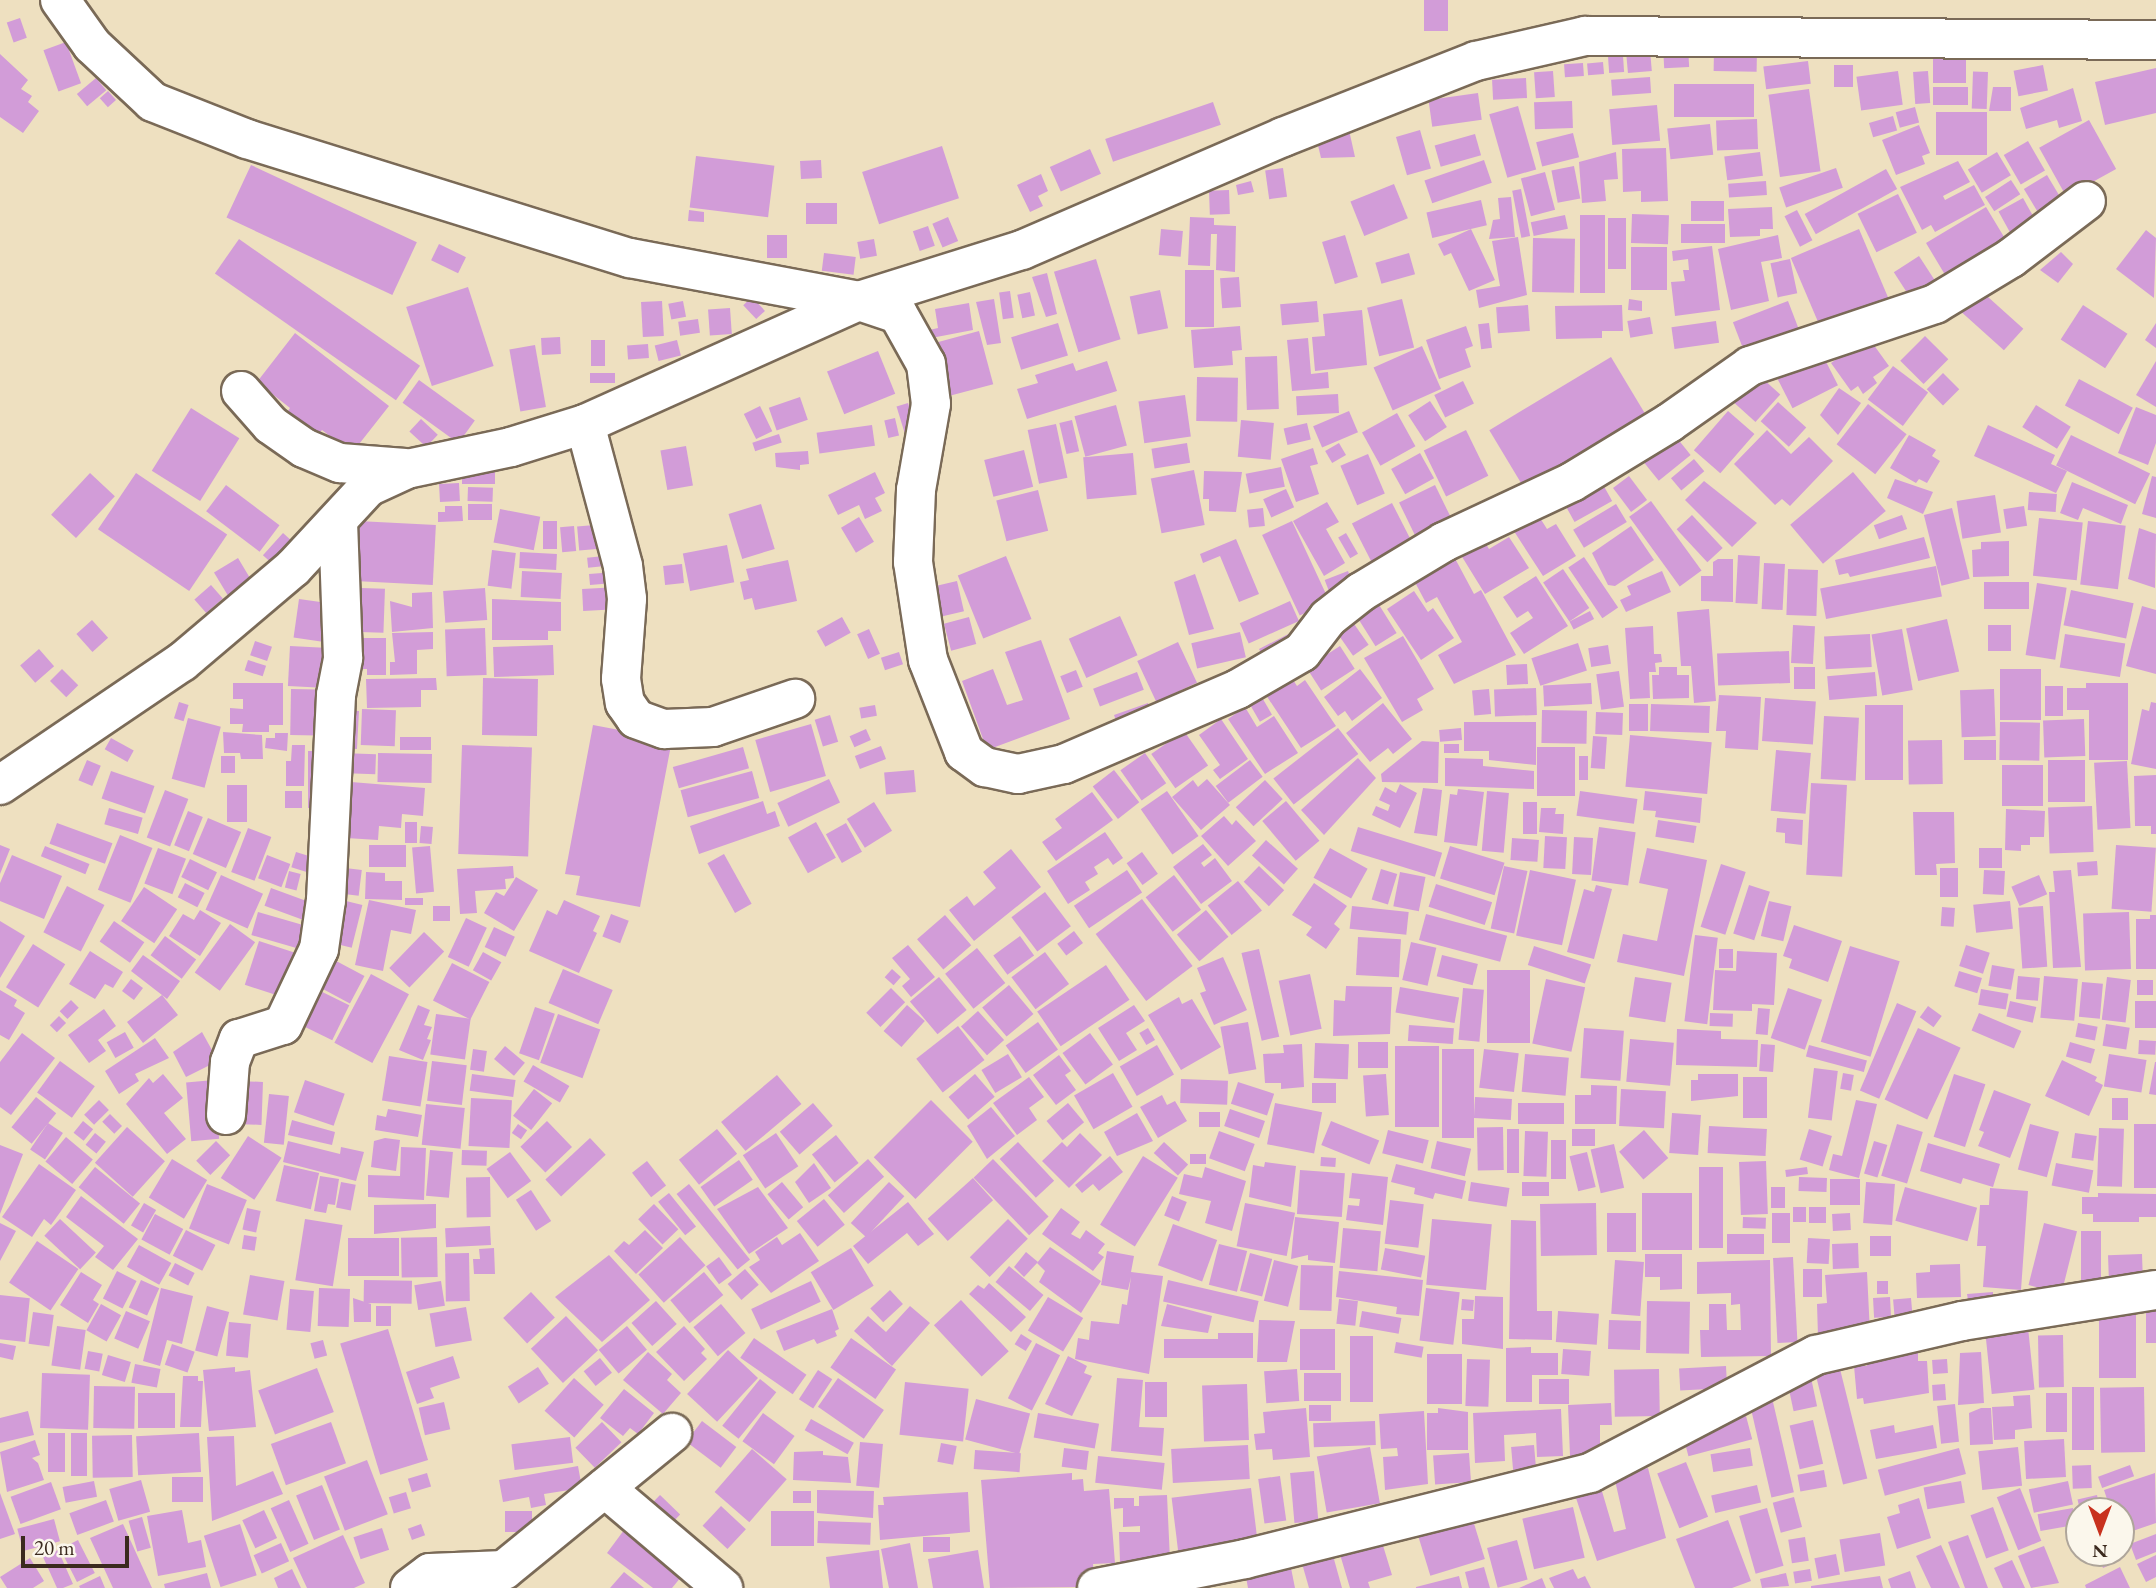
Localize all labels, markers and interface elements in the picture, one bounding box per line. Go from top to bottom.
north arrow [2065,1497,2135,1567]
scale bar [24,1522,133,1566]
text: 20 m [34,1534,75,1561]
text: N [2092,1539,2108,1564]

